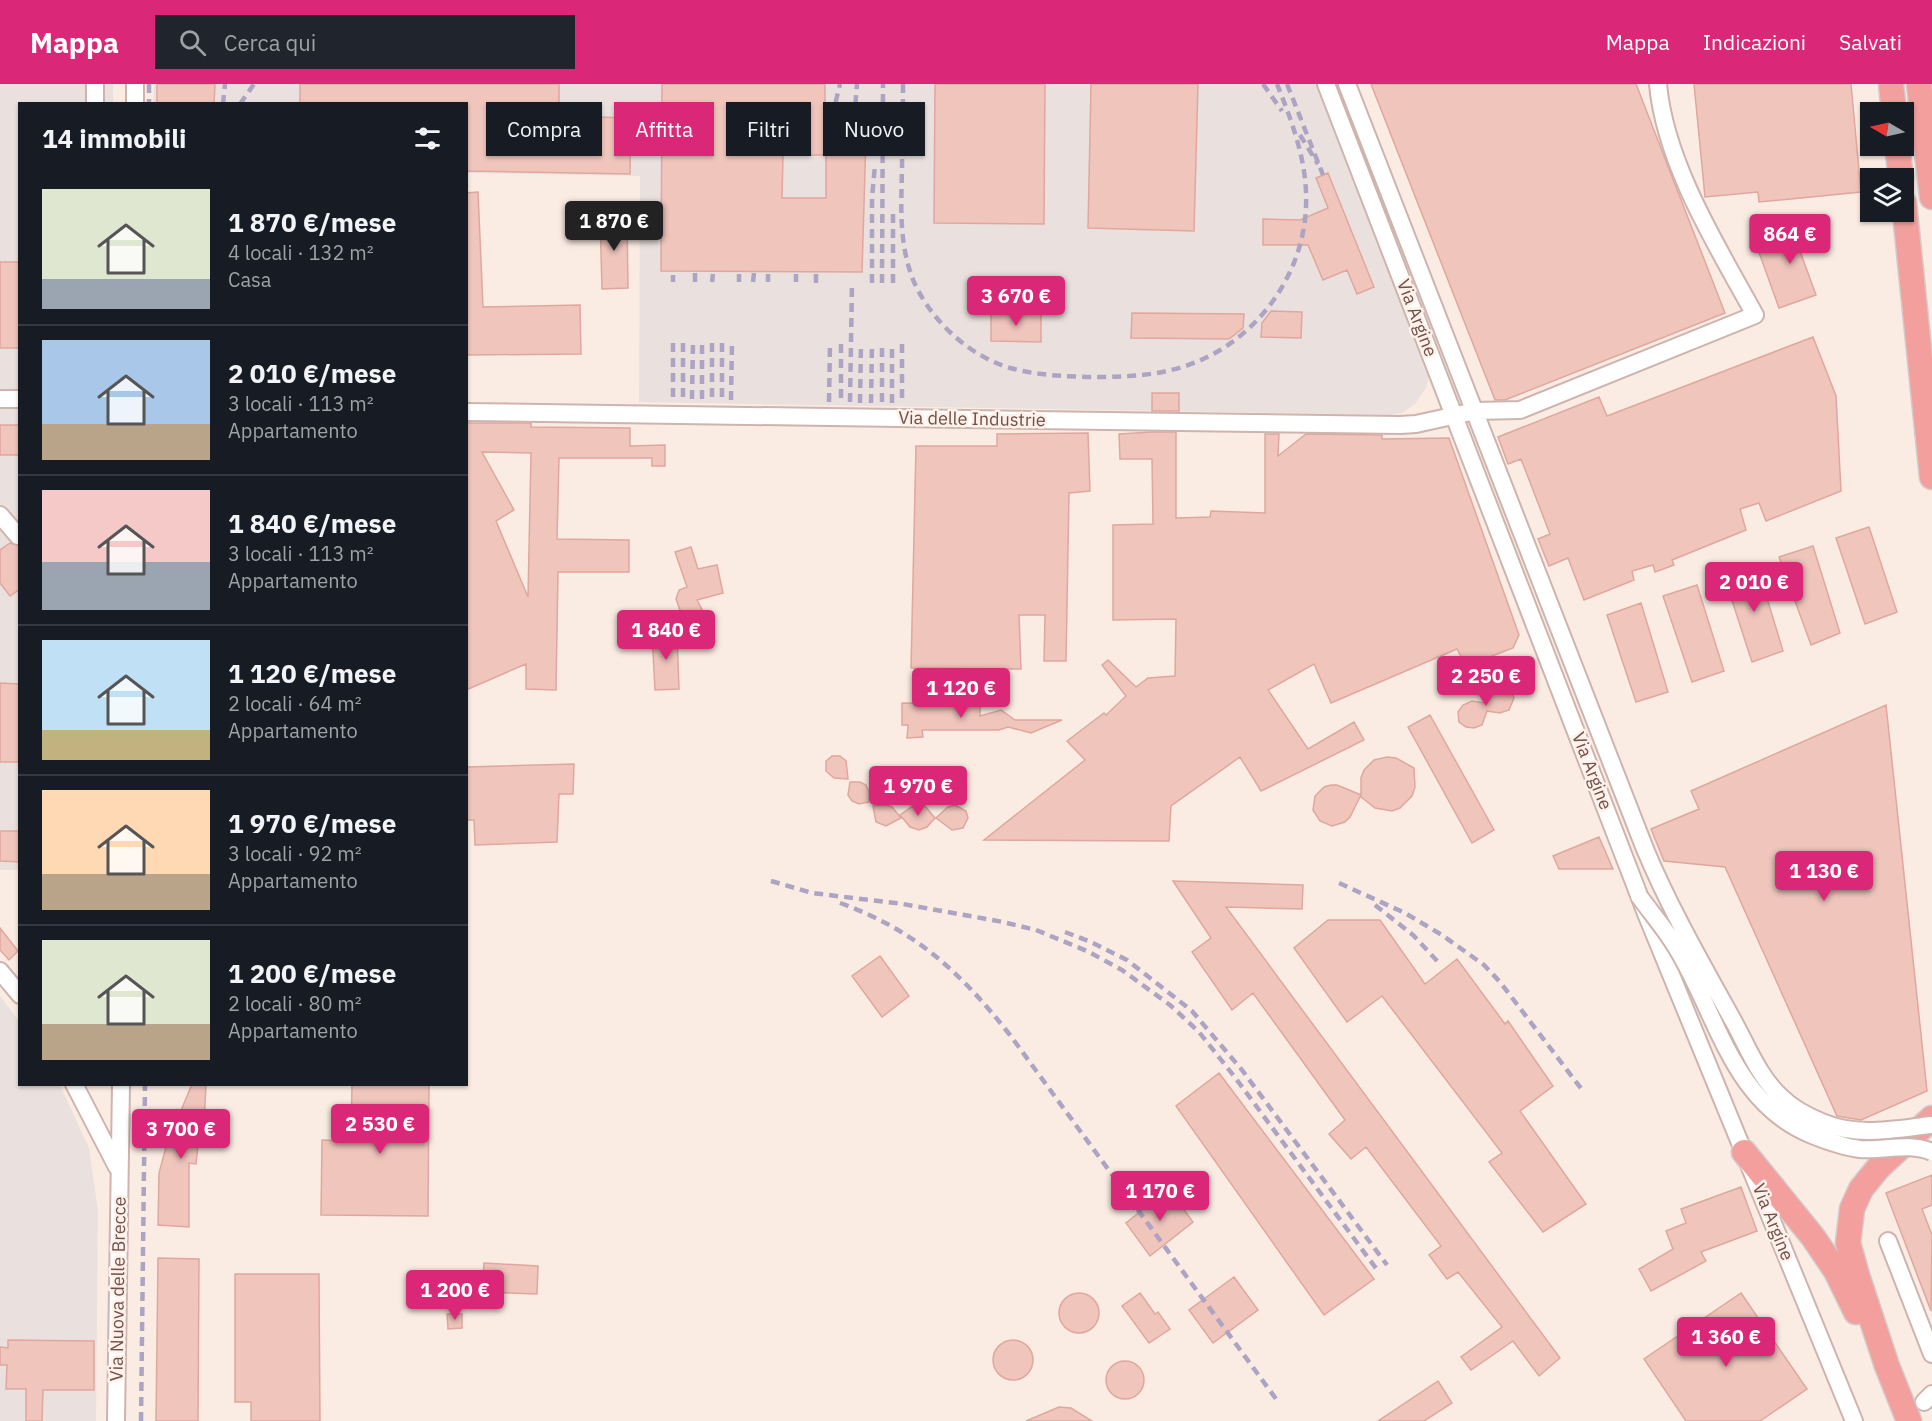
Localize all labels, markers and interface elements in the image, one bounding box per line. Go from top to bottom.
search box [155,15,575,69]
text: Mappa [30,24,119,61]
icon: search [176,26,209,59]
text: Cerca qui [224,28,316,57]
text: Mappa [1606,28,1670,56]
text: Indicazioni [1703,28,1806,56]
text: Salvati [1839,28,1902,56]
chip: Compra [486,102,602,156]
chip: Affitta [614,102,714,156]
chip: Filtri [726,102,811,156]
chip: Nuovo [823,102,925,156]
north arrow [1860,102,1914,156]
map controls [1860,102,1914,222]
text: 14 immobili [42,121,186,155]
icon: filters [411,122,444,155]
button: layers [1860,168,1914,222]
pin: 1 870 € [559,201,669,252]
text: 1 870 €/mese [228,205,396,239]
text: 1 870 € [579,207,649,234]
icon: home [90,213,162,285]
pin: 864 € [1748,214,1832,265]
text: 864 € [1763,220,1817,247]
text: 4 locali · 132 m² [228,239,374,266]
text: Casa [228,266,272,293]
pin: 3 670 € [961,276,1071,327]
street label: Via Argine [1392,276,1443,360]
text: 3 670 € [981,282,1051,309]
text: 2 010 €/mese [228,356,396,390]
icon: home [90,364,162,436]
text: 3 locali · 113 m² [228,390,374,417]
street label: Via delle Industrie [898,406,1046,431]
text: Appartamento [228,417,358,444]
text: 1 840 €/mese [228,506,396,540]
icon: home [90,514,162,586]
text: 3 locali · 113 m² [228,540,374,567]
pin: 2 010 € [1699,562,1809,613]
text: Appartamento [228,567,358,594]
text: 2 010 € [1719,568,1789,595]
pin: 1 840 € [611,610,721,661]
text: 1 840 € [631,616,701,643]
text: 1 120 €/mese [228,656,396,690]
pin: 2 250 € [1431,656,1541,707]
text: 2 250 € [1451,662,1521,689]
icon: home [90,664,162,736]
pin: 1 120 € [906,668,1016,719]
text: 1 120 € [926,674,996,701]
text: 2 locali · 64 m² [228,690,362,717]
text: Appartamento [228,717,358,744]
street label: Via Argine [1567,729,1618,813]
pin: 1 970 € [863,766,973,817]
text: 1 970 € [883,772,953,799]
text: 1 970 €/mese [228,806,396,840]
icon: home [90,814,162,886]
text: 3 locali · 92 m² [228,840,362,867]
pin: 1 130 € [1769,851,1879,902]
text: 1 130 € [1789,857,1859,884]
text: Appartamento [228,867,358,894]
text: 1 200 €/mese [228,956,396,990]
icon: home [90,964,162,1036]
text: 2 locali · 80 m² [228,990,362,1017]
text: Appartamento [228,1017,358,1044]
pin: 2 530 € [325,1104,435,1155]
pin: 3 700 € [126,1109,236,1160]
text: 2 530 € [345,1110,415,1137]
text: 3 700 € [146,1115,216,1142]
pin: 1 170 € [1105,1171,1215,1222]
text: 1 170 € [1125,1177,1195,1204]
street label: Via Argine [1748,1180,1799,1264]
street label: Via Nuova delle Brecce [104,1196,131,1382]
pin: 1 200 € [400,1270,510,1321]
text: 1 200 € [420,1276,490,1303]
pin: 1 360 € [1671,1317,1781,1368]
text: 1 360 € [1691,1323,1761,1350]

